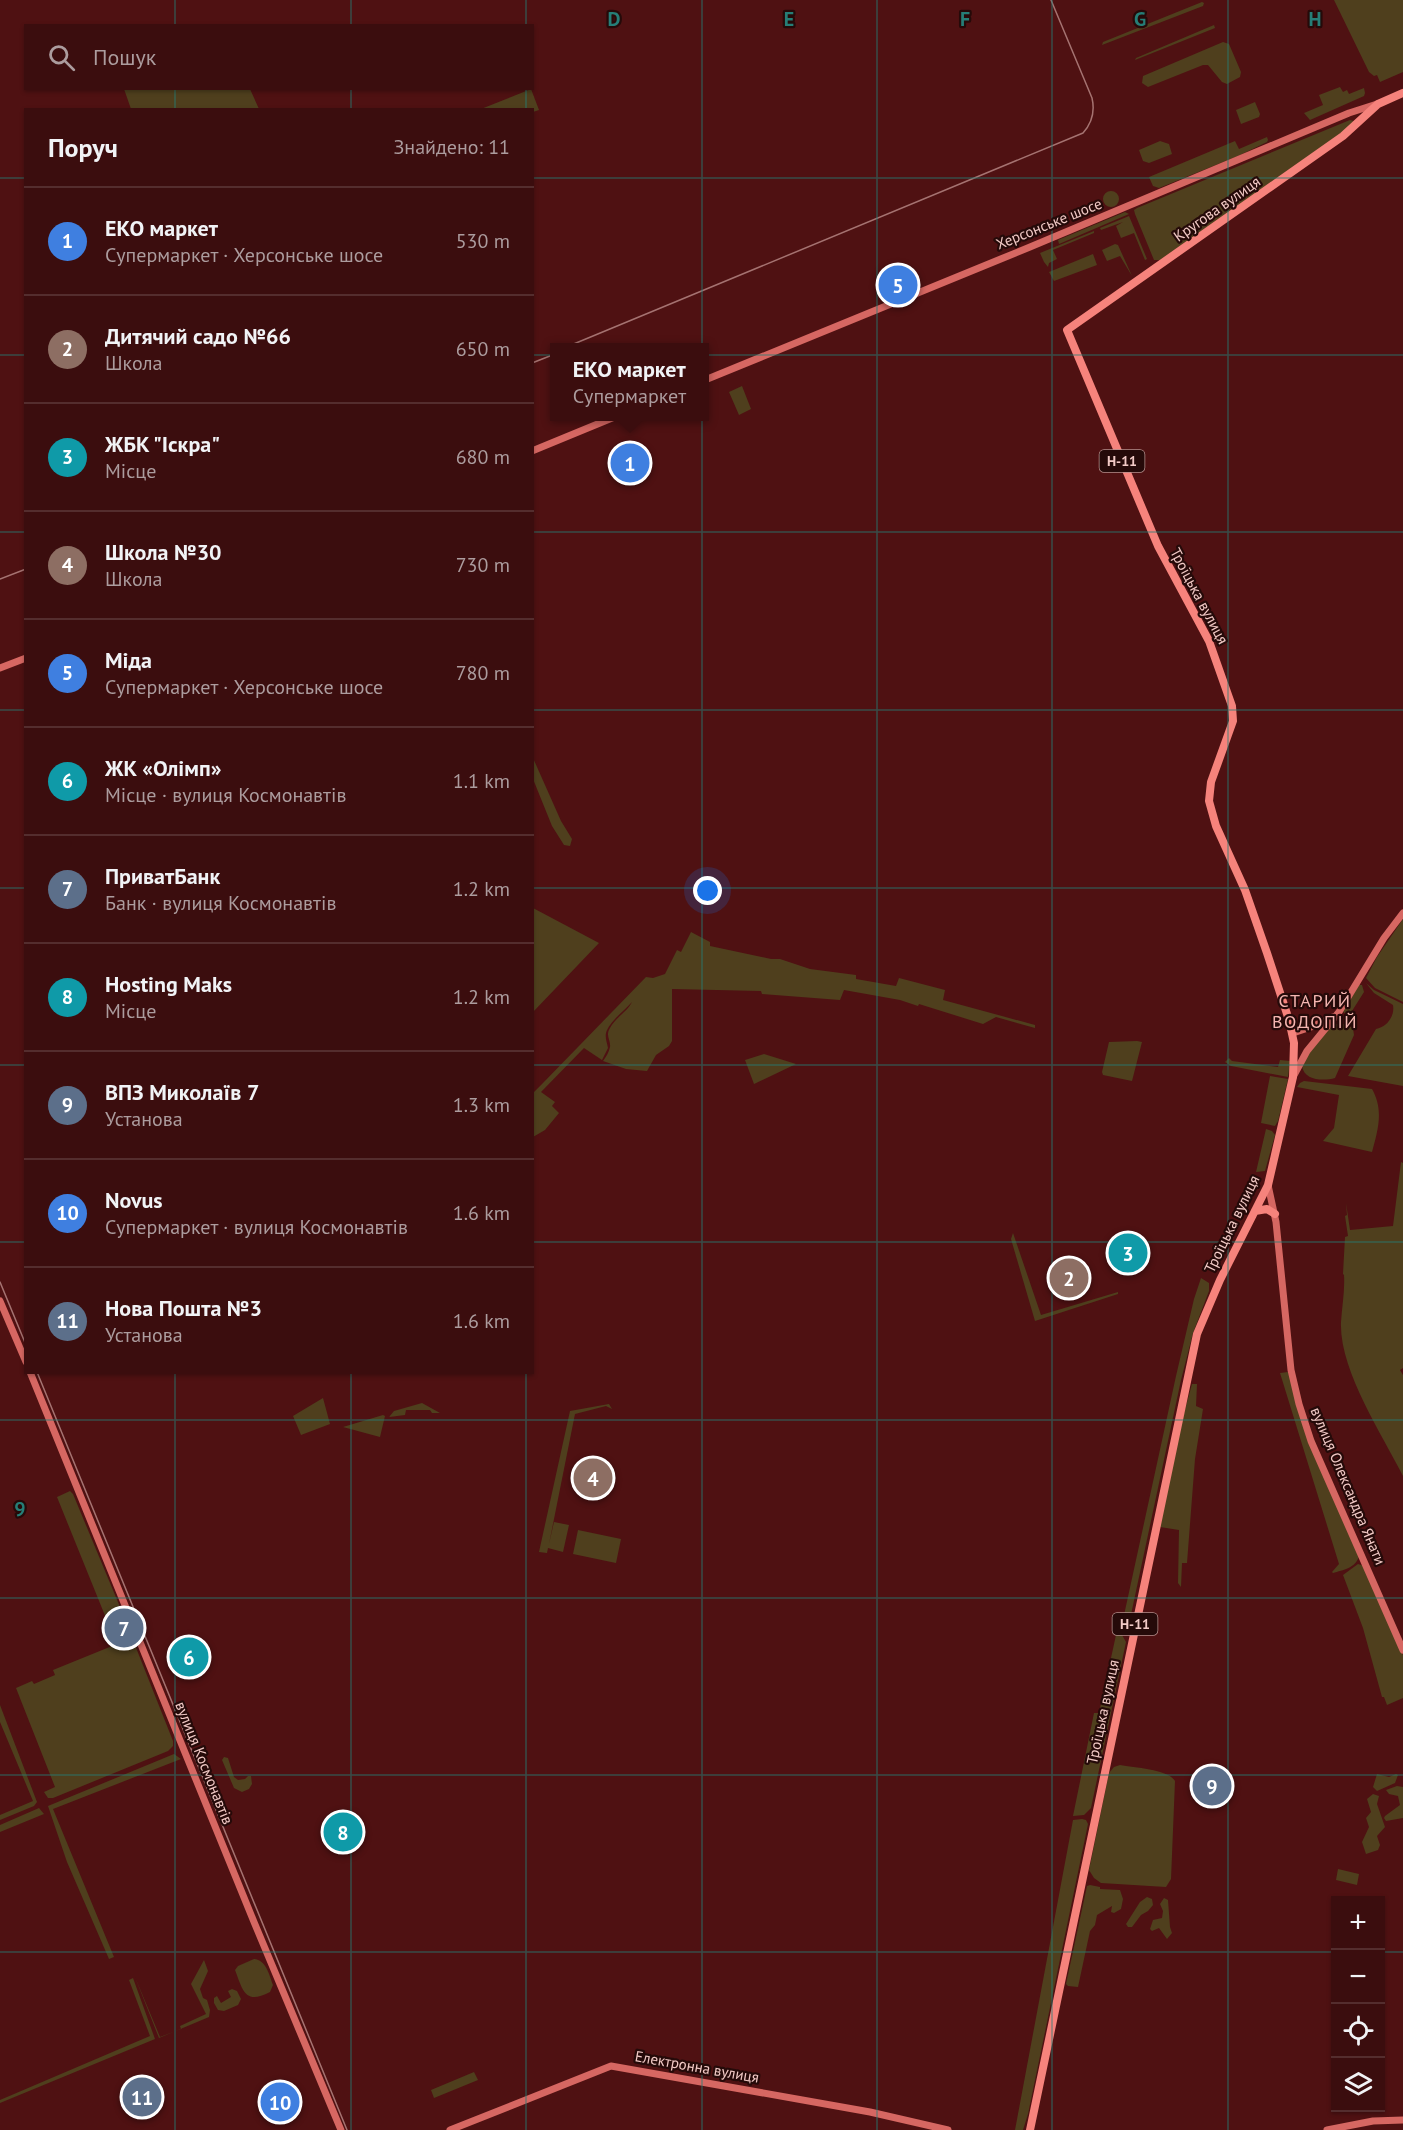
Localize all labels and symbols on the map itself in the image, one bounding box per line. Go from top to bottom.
text: D [608,6,621,32]
text: E [784,6,794,32]
text: F [960,6,970,32]
text: G [1134,6,1146,32]
text: H [1308,6,1322,32]
street label: Кругова вулиця [1170,172,1264,246]
street label: Херсонське шосе [993,194,1104,253]
pin: 5 [878,262,918,308]
pin: 1 [610,440,650,486]
road number: Н-11 [1100,450,1144,472]
street label: Троїцька вулиця [1166,544,1233,647]
your location [693,876,722,905]
district label: СТАРИЙ ВОДОПІЙ [1272,989,1358,1033]
street label: Троїцька вулиця [1200,1172,1263,1276]
pin: 3 [1108,1230,1148,1276]
pin: 2 [1050,1256,1088,1300]
street label: вулиця Олександра Янати [1307,1404,1390,1568]
pin: 4 [574,1456,612,1500]
text: 9 [14,1496,26,1522]
pin: 7 [104,1606,144,1650]
road number: Н-11 [1112,1613,1158,1635]
pin: 6 [170,1634,208,1680]
street label: Троїцька вулиця [1082,1658,1123,1766]
street label: вулиця Космонавтів [171,1699,238,1827]
pin: 9 [1192,1764,1232,1808]
pin: 8 [324,1810,362,1854]
street label: Електронна вулиця [634,2046,761,2087]
pin: 11 [122,2074,162,2120]
pin: 10 [260,2080,300,2124]

